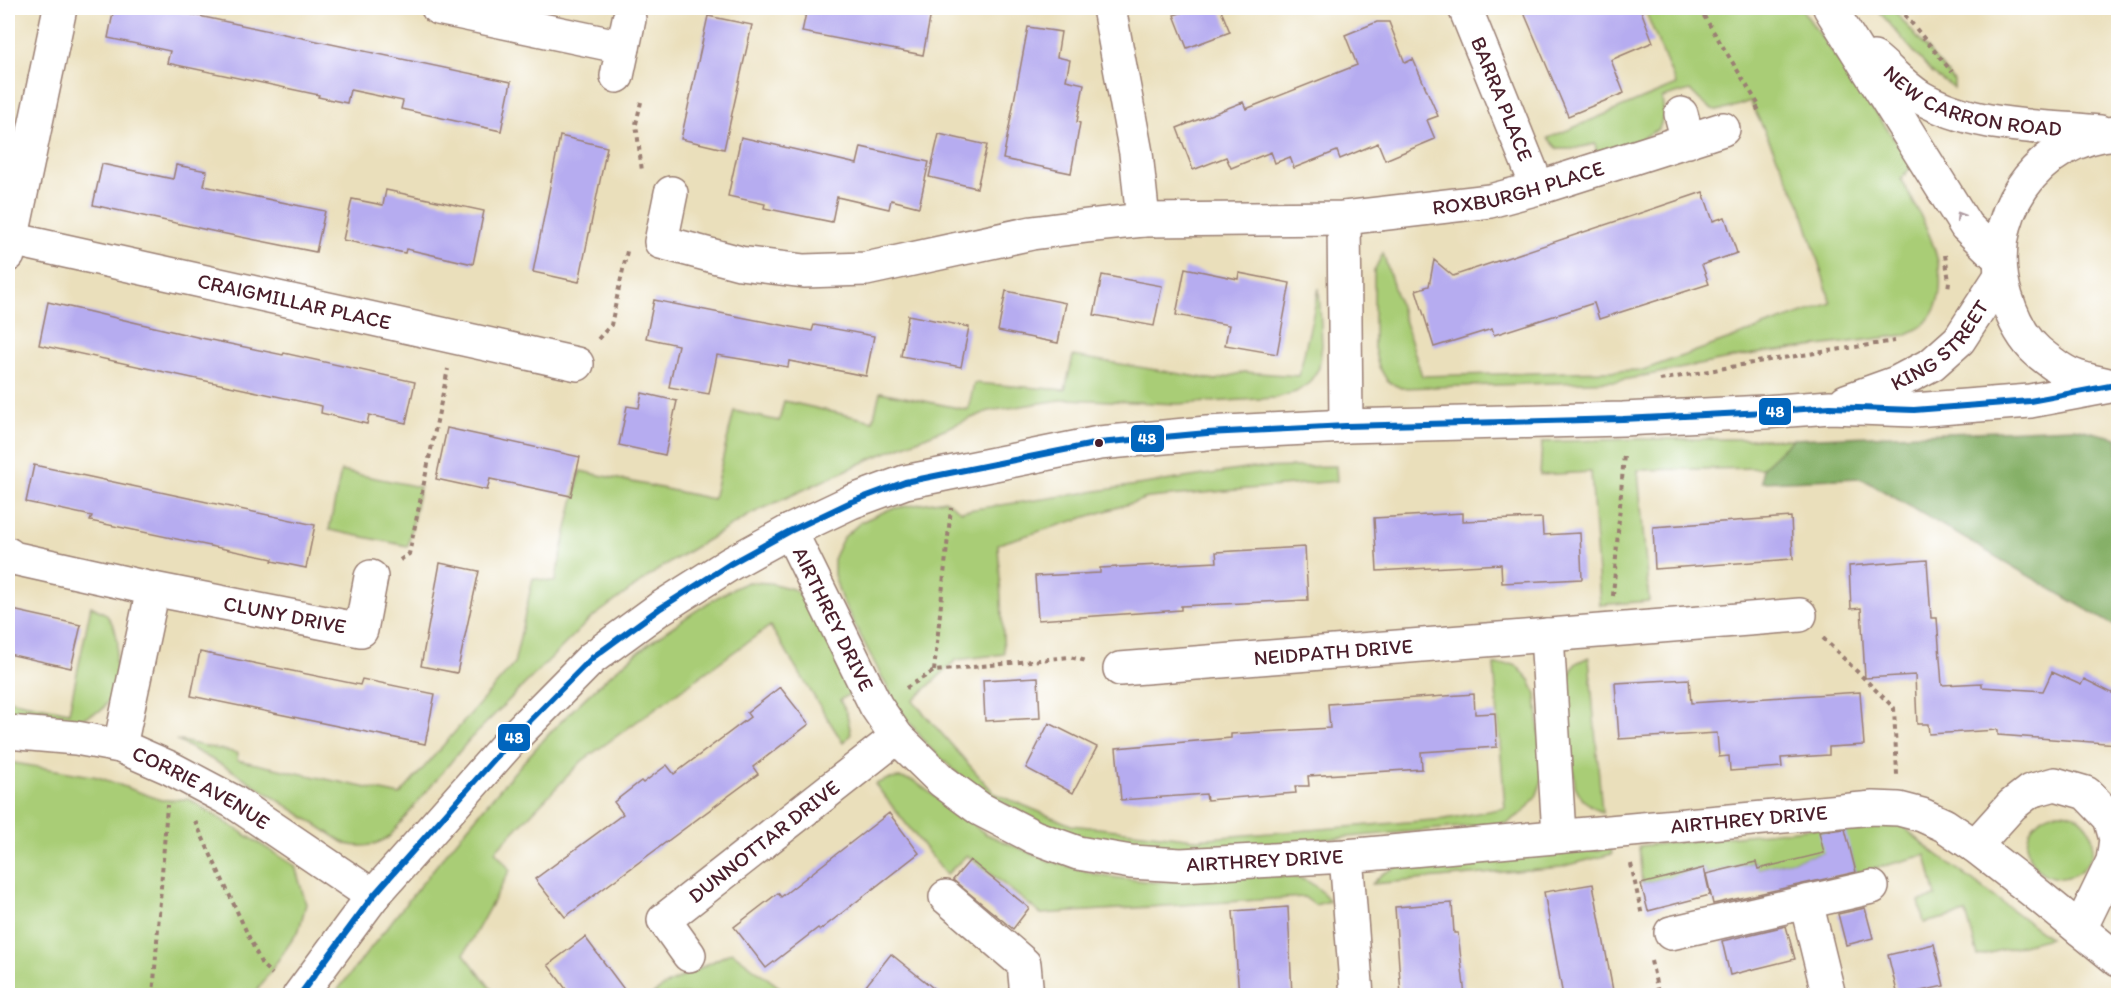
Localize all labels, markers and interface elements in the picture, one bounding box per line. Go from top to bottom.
street label: BARRA PLACE [1466,33,1539,165]
street label: NEW CARRON ROAD [1879,60,2063,141]
street label: ROXBURGH PLACE [1431,155,1607,220]
one-way arrow [1955,212,1967,222]
street label: CRAIGMILLAR PLACE [195,268,393,335]
street label: KING STREET [1886,295,1994,396]
line badge: 48 [1758,397,1792,426]
text: 48 [1766,402,1784,421]
line badge: 48 [1130,424,1165,453]
text: 48 [1138,429,1156,448]
unlabelled marker [1093,437,1105,449]
street label: AIRTHREY DRIVE [788,543,880,695]
street label: CLUNY DRIVE [221,590,348,639]
street label: NEIDPATH DRIVE [1253,633,1414,670]
line badge: 48 [497,723,531,752]
text: 48 [505,728,523,747]
street label: CORRIE AVENUE [128,740,275,835]
street label: DUNNOTTAR DRIVE [683,774,844,908]
street label: AIRTHREY DRIVE [1669,799,1829,838]
street label: AIRTHREY DRIVE [1185,843,1344,877]

